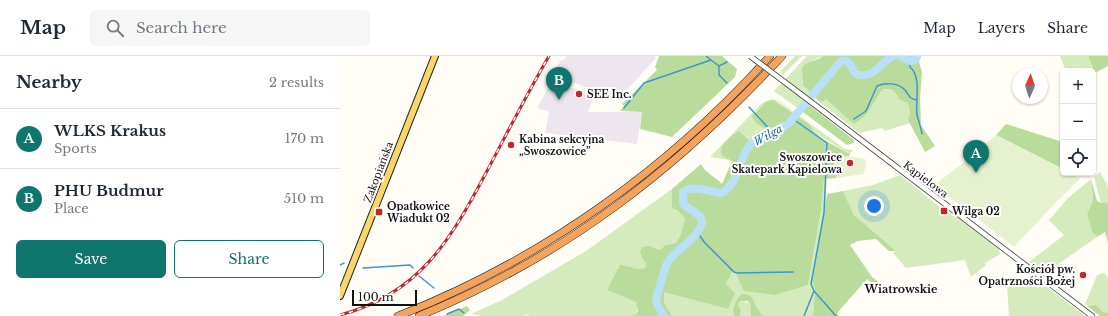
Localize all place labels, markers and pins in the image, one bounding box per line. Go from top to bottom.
pin: B [546,67,572,100]
place label: SEE Inc. [587,88,632,101]
marker: SEE Inc. [574,89,584,99]
place label: Kabina sekcyjna „Swoszowice” [519,133,605,158]
marker: Kabina sekcyjna „Swoszowice” [506,140,516,150]
pin: A [963,140,989,173]
place label: Swoszowice Skatepark Kąpielowa [732,151,842,176]
marker: Swoszowice Skatepark Kąpielowa [845,158,855,168]
place label: Opatkowice Wiadukt 02 [386,200,450,225]
place label: Wilga 02 [951,205,1000,218]
marker: Wilga 02 [939,206,949,216]
marker: Opatkowice Wiadukt 02 [374,207,384,217]
place label: Kościół pw. Opatrzności Bożej [979,263,1075,288]
marker: Kościół pw. Opatrzności Bożej [1078,270,1088,280]

